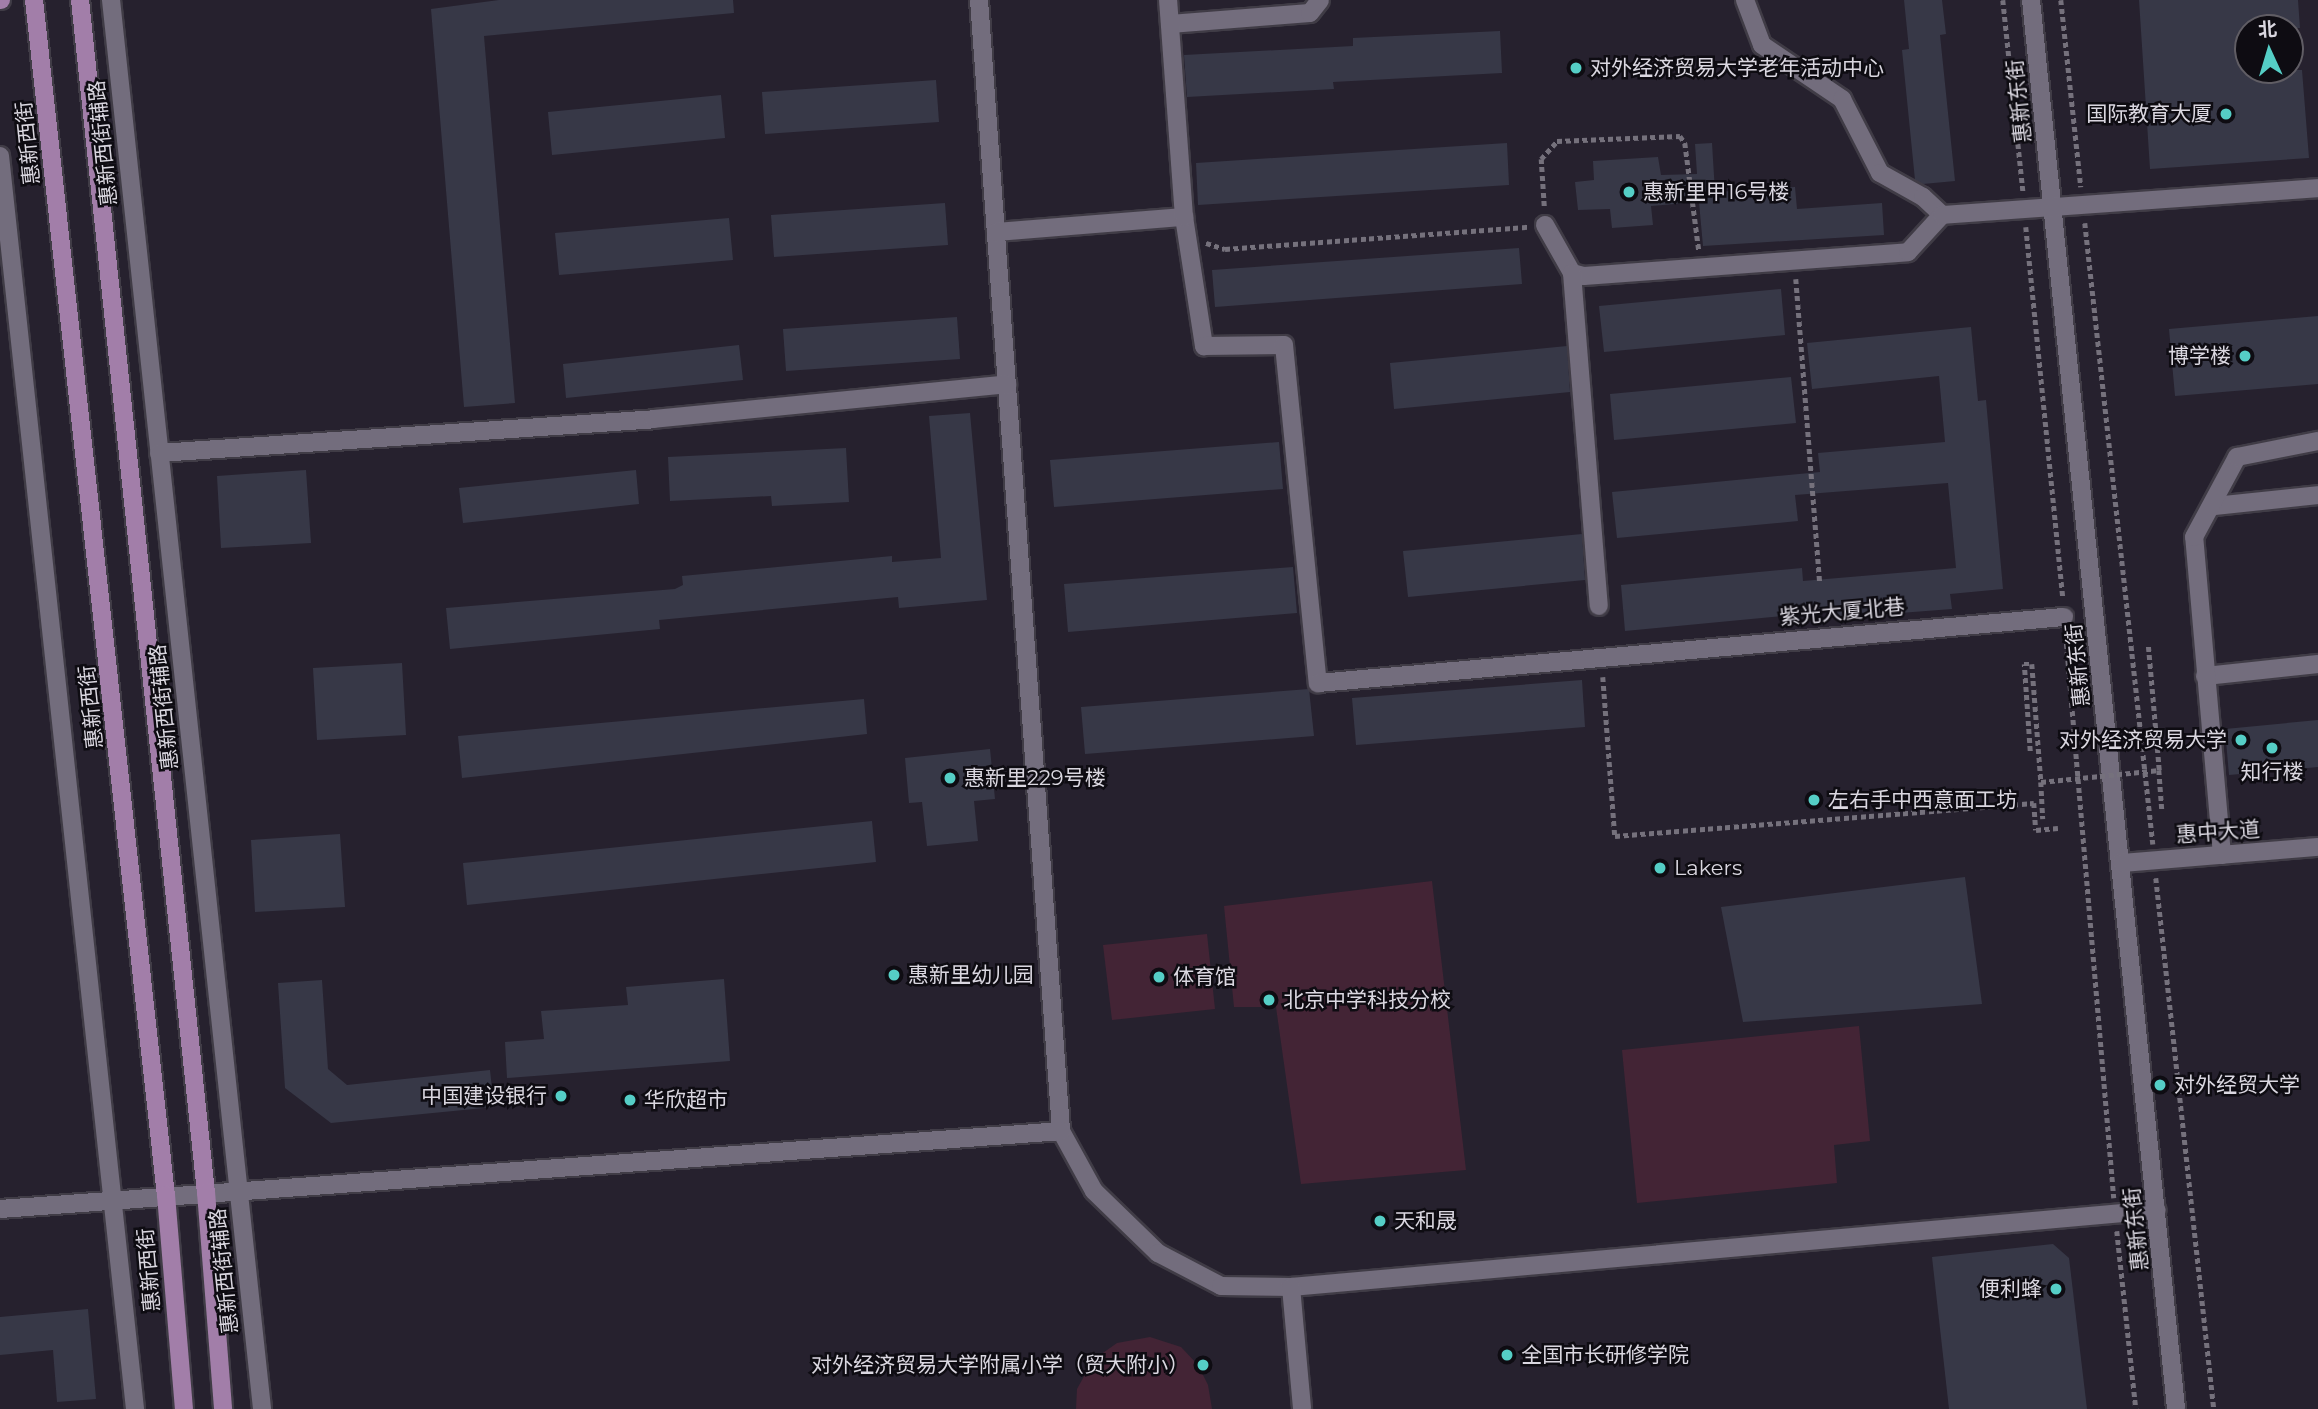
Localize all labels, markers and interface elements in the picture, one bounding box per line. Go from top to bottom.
north arrow [2234,14,2304,84]
text: 北 [2257,17,2278,42]
place label: 对外经济贸易大学老年活动中心 [1590,55,1884,81]
street label: 惠新东街 [2002,58,2036,144]
marker: 对外经济贸易大学老年活动中心 [1568,60,1584,76]
street label: 惠新西街辅路 [84,79,122,207]
street label: 惠新西街 [11,100,45,186]
place label: 国际教育大厦 [2086,101,2212,127]
marker: 国际教育大厦 [2218,106,2234,122]
place label: 惠新里甲16号楼 [1643,179,1789,205]
marker: 惠新里甲16号楼 [1621,184,1637,200]
place label: 博学楼 [2168,343,2231,369]
marker: 博学楼 [2237,348,2253,364]
street label: 紫光大厦北巷 [1778,594,1906,630]
street label: 惠新东街 [2061,622,2095,708]
street label: 惠新西街辅路 [145,643,183,771]
street label: 惠新西街 [74,664,108,750]
place label: 对外经济贸易大学 [2059,727,2227,753]
marker: 对外经济贸易大学 [2233,732,2249,748]
marker: 知行楼 [2264,740,2280,756]
place label: 知行楼 [2241,759,2303,785]
place label: 惠新里229号楼 [964,765,1106,791]
marker: 惠新里229号楼 [942,770,958,786]
place label: 左右手中西意面工坊 [1828,787,2017,813]
marker: 左右手中西意面工坊 [1806,792,1822,808]
street label: 惠中大道 [2175,817,2261,847]
place label: Lakers [1674,855,1742,881]
marker: Lakers [1652,860,1668,876]
place label: 惠新里幼儿园 [908,962,1034,988]
place label: 体育馆 [1173,964,1236,990]
marker: 惠新里幼儿园 [886,967,902,983]
marker: 体育馆 [1151,969,1167,985]
place label: 北京中学科技分校 [1283,987,1451,1013]
marker: 北京中学科技分校 [1261,992,1277,1008]
place label: 对外经贸大学 [2174,1072,2300,1098]
marker: 对外经贸大学 [2152,1077,2168,1093]
place label: 中国建设银行 [421,1083,547,1109]
place label: 华欣超市 [644,1087,728,1113]
marker: 中国建设银行 [553,1088,569,1104]
marker: 华欣超市 [622,1092,638,1108]
street label: 惠新东街 [2119,1186,2153,1272]
street label: 惠新西街辅路 [205,1207,243,1335]
place label: 天和晟 [1394,1208,1457,1234]
marker: 天和晟 [1372,1213,1388,1229]
street label: 惠新西街 [133,1227,165,1313]
place label: 便利蜂 [1979,1276,2042,1302]
marker: 便利蜂 [2048,1281,2064,1297]
place label: 全国市长研修学院 [1521,1342,1689,1368]
marker: 全国市长研修学院 [1499,1347,1515,1363]
place label: 对外经济贸易大学附属小学（贸大附小） [811,1352,1189,1378]
marker: 对外经济贸易大学附属小学（贸大附小） [1195,1357,1211,1373]

